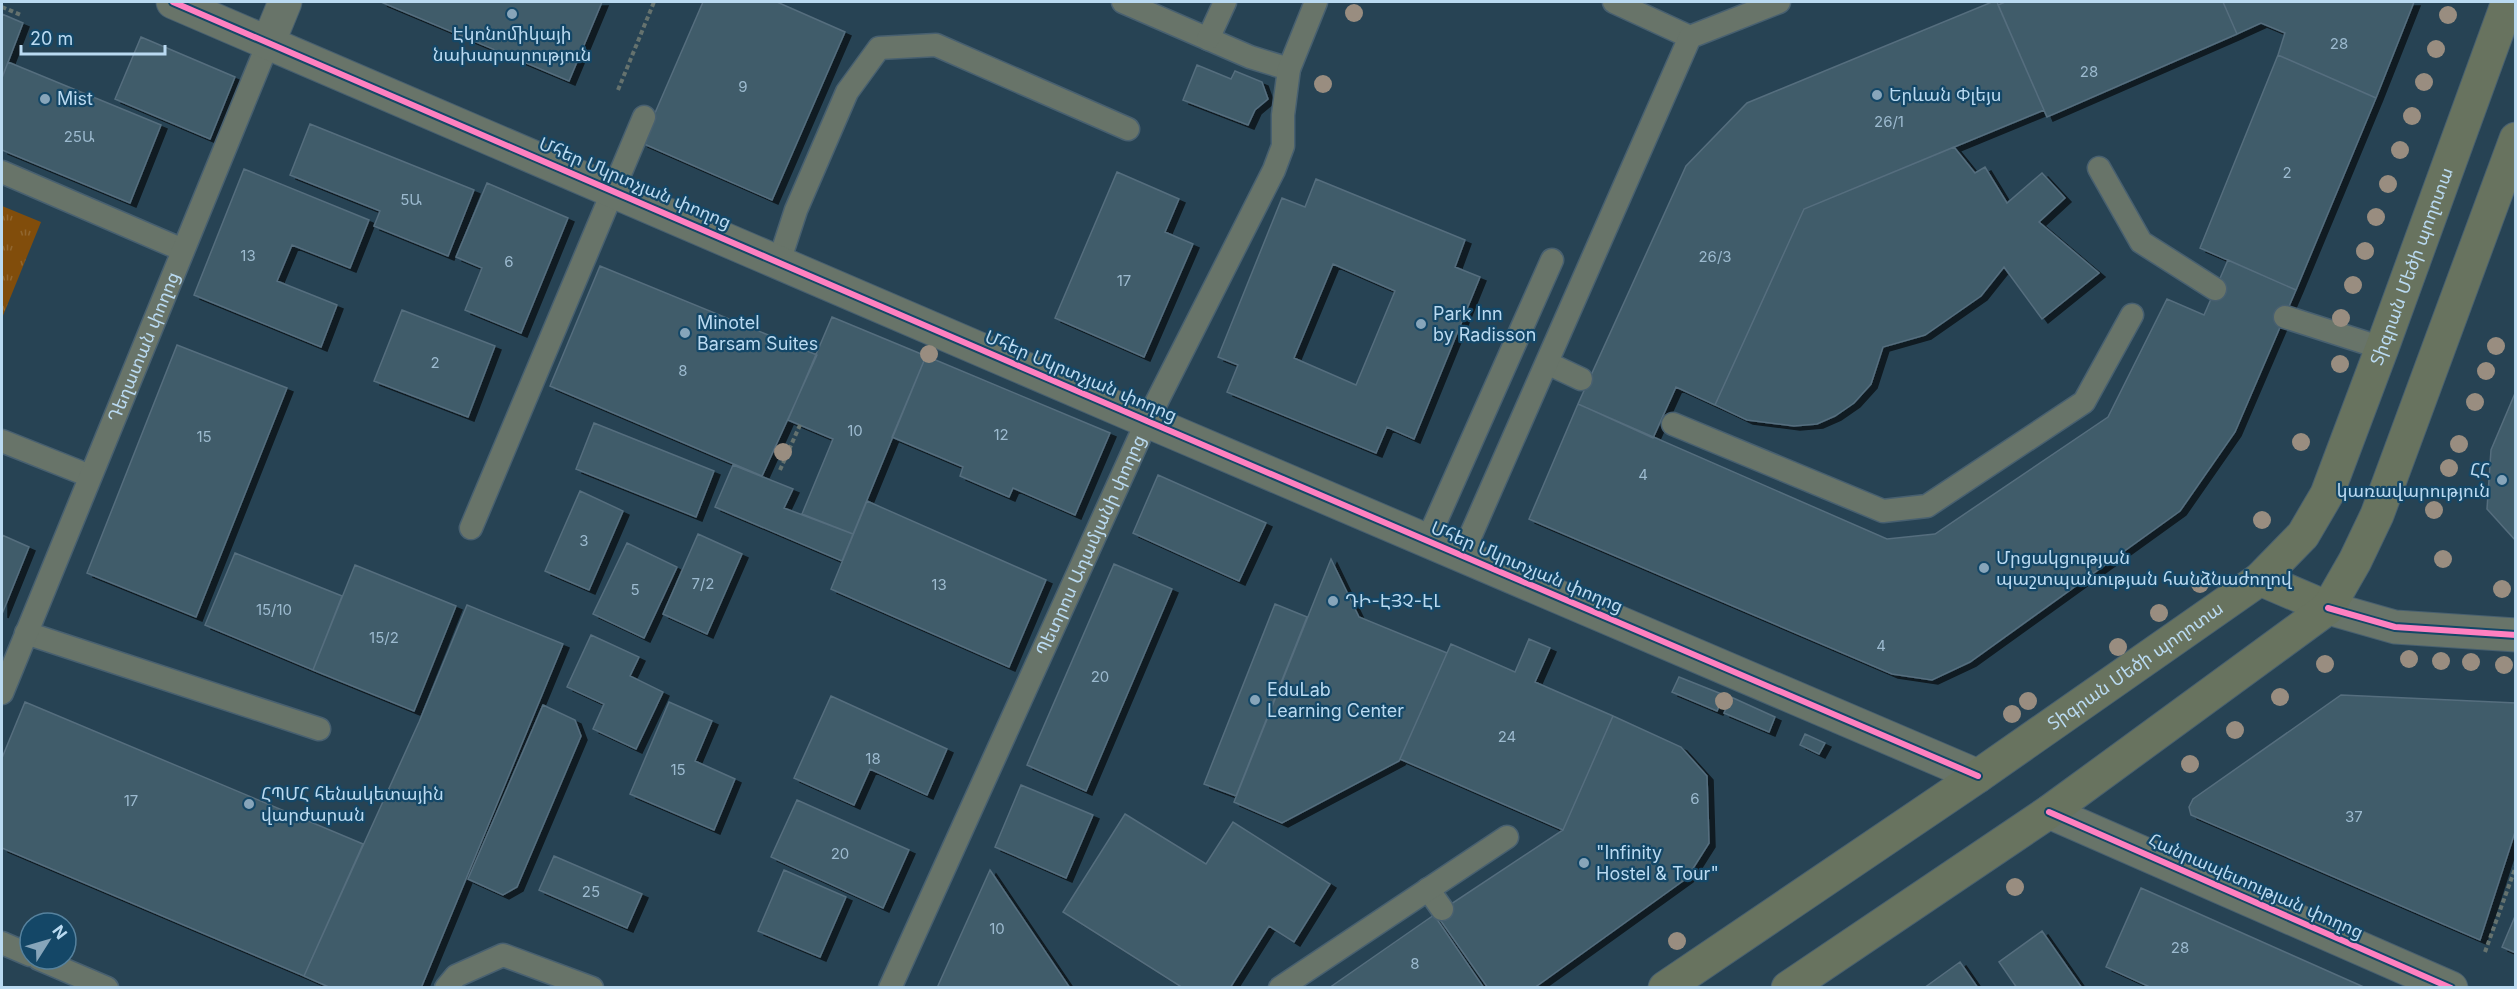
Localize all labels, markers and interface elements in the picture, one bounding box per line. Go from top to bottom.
marker: Էկոնոմիկայի նախարարություն [505,7,519,21]
scale bar [21,18,165,56]
place label: Էկոնոմիկայի նախարարություն [433,23,591,65]
text: 20 m [30,28,73,49]
house number: 28 [2330,34,2348,53]
house number: 28 [2080,62,2098,81]
house number: 9 [738,77,748,96]
place label: Երևան Փլեյս [1889,84,2001,105]
place label: Mist [57,88,93,109]
marker: Երևան Փլեյս [1870,88,1884,102]
marker: Mist [38,92,52,106]
house number: 26/1 [1874,112,1904,131]
house number: 25Ա [64,127,95,146]
street label: Մհեր Մկրտչյան փողոց [536,133,734,233]
house number: 2 [2282,163,2292,182]
street label: Տիգրան Մեծի պողոտա [2365,164,2457,368]
house number: 5Ա [400,190,422,209]
house number: 13 [240,246,256,265]
house number: 26/3 [1698,247,1732,266]
house number: 6 [504,252,514,271]
street label: Դեղատան փողոց [103,268,183,425]
house number: 17 [1117,271,1131,290]
place label: Park Inn by Radisson [1433,303,1536,345]
place label: Minotel Barsam Suites [697,312,818,354]
marker: Park Inn by Radisson [1414,317,1428,331]
marker: Minotel Barsam Suites [678,326,692,340]
street label: Մհեր Մկրտչյան փողոց [982,326,1180,426]
house number: 2 [430,353,440,372]
house number: 8 [678,361,688,380]
house number: 10 [847,421,863,440]
house number: 12 [993,425,1009,444]
house number: 15 [196,427,212,446]
street label: Պետրոս Ադամյանի փողոց [1031,431,1149,659]
place label: ՀՀ կառավարություն [2337,459,2490,501]
house number: 4 [1638,465,1648,484]
marker: ՀՀ կառավարություն [2495,473,2509,487]
street label: Մհեր Մկրտչյան փողոց [1428,517,1626,617]
house number: 3 [579,531,589,550]
place label: Մրցակցության պաշտպանության հանձնաժողով [1996,547,2293,589]
marker: Մրցակցության պաշտպանության հանձնաժողով [1977,561,1991,575]
house number: 7/2 [691,574,715,593]
house number: 13 [931,575,947,594]
house number: 5 [630,580,640,599]
place label: ԴԻ-ԷՅՉ-ԷԼ [1345,590,1441,611]
marker: ԴԻ-ԷՅՉ-ԷԼ [1326,594,1340,608]
street label: Տիգրան Մեծի պողոտա [2043,597,2227,734]
house number: 15/10 [256,600,292,619]
house number: 15/2 [369,628,399,647]
house number: 4 [1876,636,1886,655]
house number: 20 [1091,667,1109,686]
place label: EduLab Learning Center [1267,679,1404,721]
marker: EduLab Learning Center [1248,693,1262,707]
house number: 24 [1498,727,1516,746]
house number: 18 [865,749,881,768]
house number: 15 [670,760,686,779]
place label: ՀՊՄՀ հենակետային վարժարան [261,783,444,825]
house number: 6 [1690,789,1700,808]
house number: 17 [124,791,138,810]
marker: ՀՊՄՀ հենակետային վարժարան [242,797,256,811]
house number: 37 [2345,807,2363,826]
street label: Հանրապետության փողոց [2146,829,2367,943]
place label: "Infinity Hostel & Tour" [1596,842,1719,884]
house number: 20 [831,844,849,863]
marker: "Infinity Hostel & Tour" [1577,856,1591,870]
house number: 25 [582,882,600,901]
north arrow [18,911,78,971]
house number: 10 [989,919,1005,938]
text: N [48,921,72,943]
house number: 28 [2171,938,2189,957]
house number: 8 [1410,954,1420,973]

